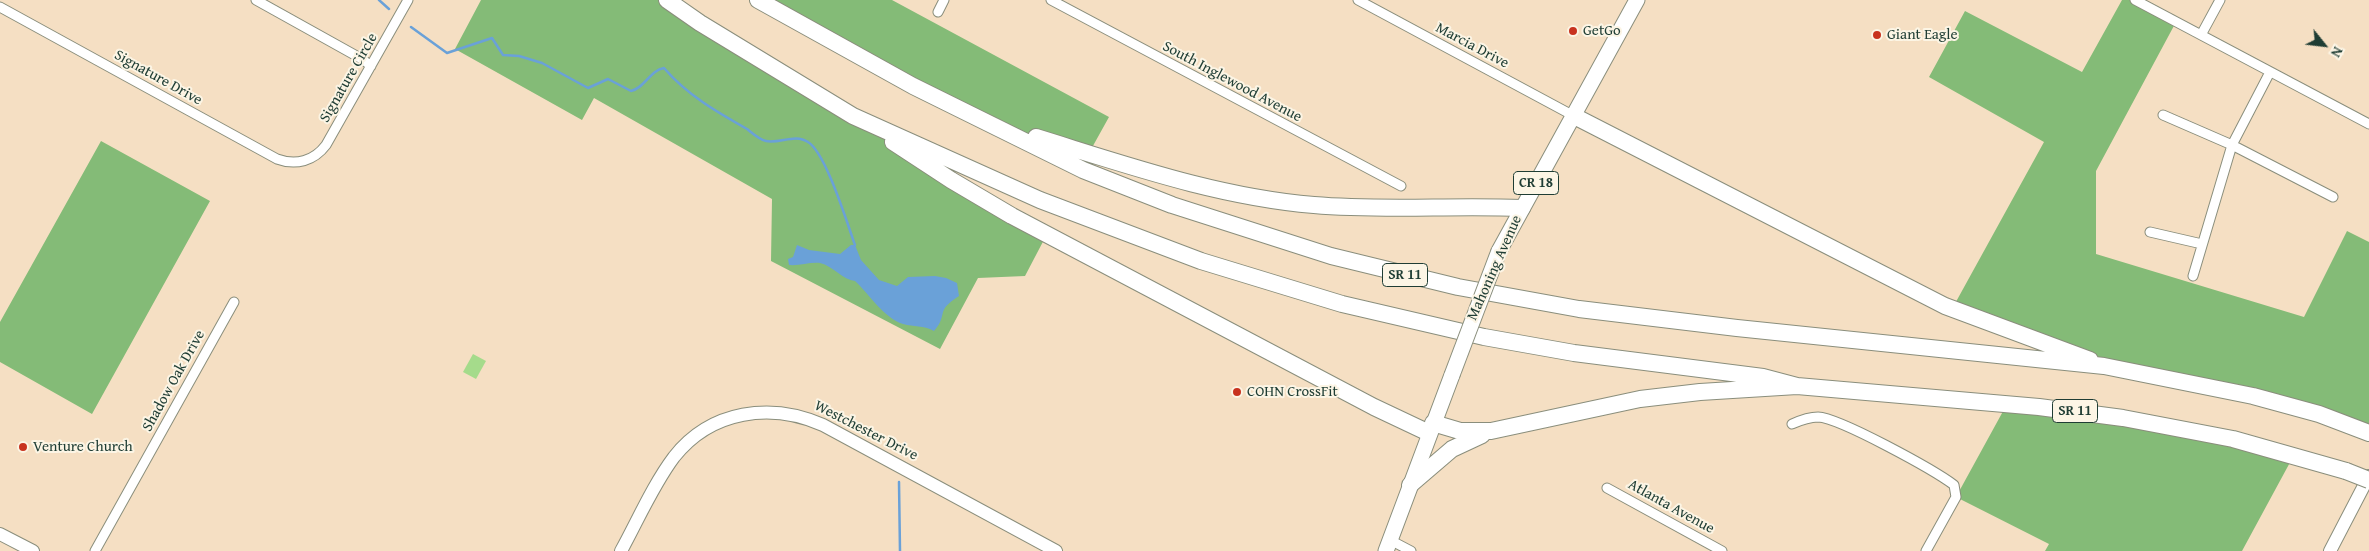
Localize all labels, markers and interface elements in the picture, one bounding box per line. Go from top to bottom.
street label: Marcia Drive [1432,19,1512,73]
north arrow [2299,20,2349,70]
place label: GetGo [1583,22,1621,40]
marker: GetGo [1567,25,1579,37]
place label: Giant Eagle [1887,26,1958,44]
marker: Giant Eagle [1871,29,1883,41]
street label: Signature Circle [316,30,382,126]
street label: South Inglewood Avenue [1159,38,1305,126]
text: N [2326,43,2348,61]
street label: Signature Drive [111,46,205,110]
road number: CR 18 [1514,172,1558,194]
street label: Mahoning Avenue [1464,213,1526,323]
road number: SR 11 [1382,264,1428,286]
street label: Shadow Oak Drive [139,327,209,435]
place label: COHN CrossFit [1247,383,1338,401]
marker: COHN CrossFit [1231,386,1243,398]
street label: Westchester Drive [811,397,921,465]
road number: SR 11 [2052,400,2098,422]
place label: Venture Church [33,438,133,456]
marker: Venture Church [17,441,29,453]
street label: Atlanta Avenue [1625,476,1717,538]

